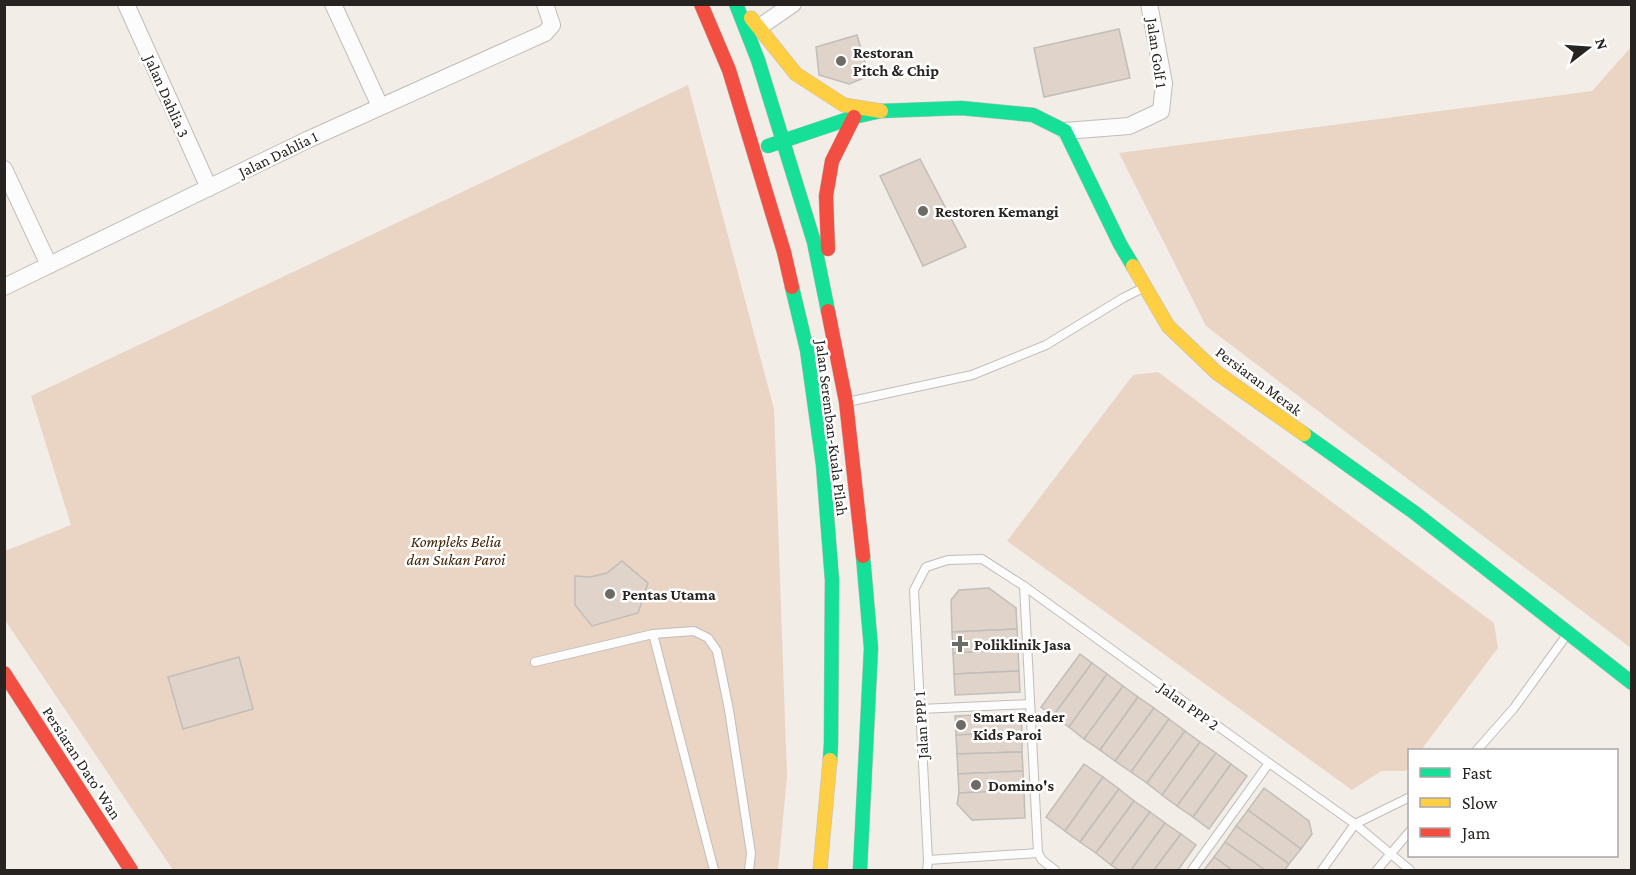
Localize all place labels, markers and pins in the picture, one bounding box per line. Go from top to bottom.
place label: Restoran Pitch & Chip [853,44,939,79]
marker: Restoran Pitch & Chip [834,54,848,68]
place label: Restoren Kemangi [935,203,1059,220]
marker: Restoren Kemangi [916,204,930,218]
place label: Pentas Utama [622,586,716,603]
marker: Pentas Utama [603,587,617,601]
marker: Poliklinik Jasa [951,635,969,653]
place label: Poliklinik Jasa [974,636,1071,653]
place label: Smart Reader Kids Paroi [973,708,1066,743]
marker: Smart Reader Kids Paroi [954,718,968,732]
place label: Domino's [988,777,1055,794]
marker: Domino's [969,778,983,792]

